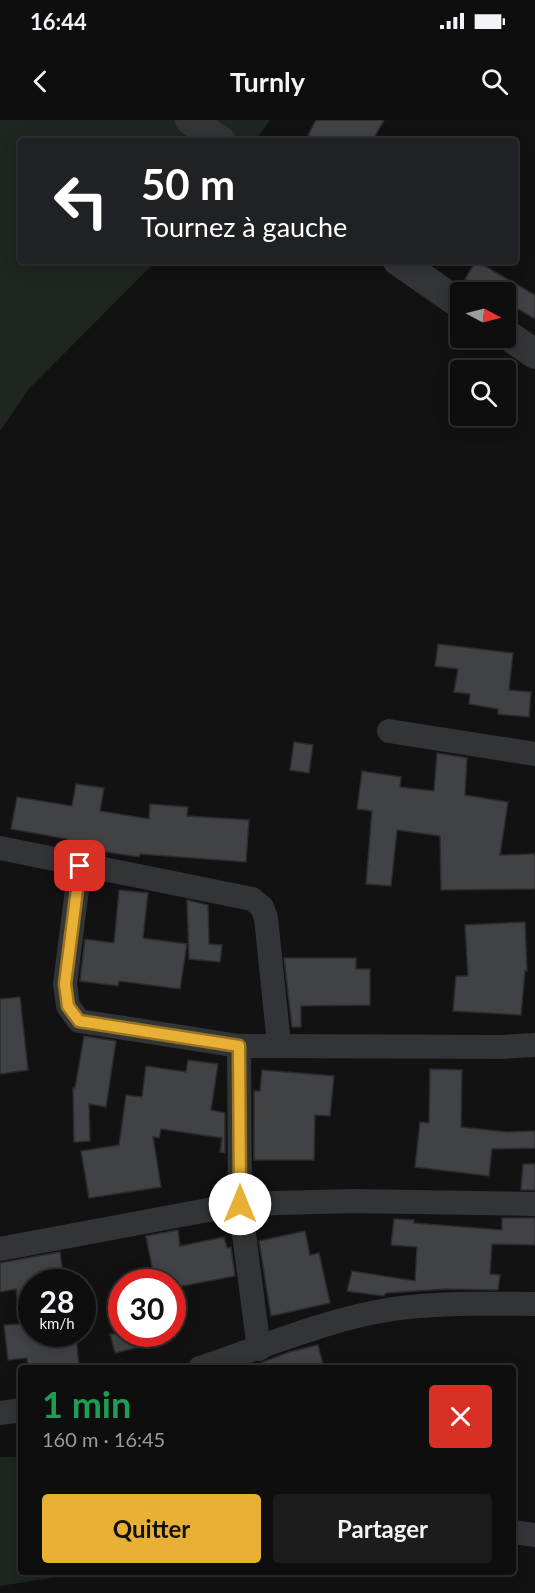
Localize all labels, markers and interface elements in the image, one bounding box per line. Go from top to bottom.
text: 16:44 [30,8,87,35]
icon: back [24,65,57,98]
text: Turnly [230,65,305,98]
icon: search [478,65,511,98]
text: 50 m [141,159,235,209]
icon: left [42,162,120,240]
text: Tournez à gauche [141,210,347,243]
north arrow [450,282,516,348]
map controls [450,282,516,426]
button: search [450,360,516,426]
pin [54,840,105,891]
icon: arrive [63,849,96,882]
position arrow [208,1172,272,1236]
speed limit sign: 30 [108,1269,186,1347]
text: 28 [40,1283,74,1319]
text: km/h [39,1314,75,1332]
text: 1 min [42,1382,131,1426]
button: close [429,1385,492,1448]
text: 160 m · 16:45 [42,1427,165,1451]
button: Quitter [42,1494,261,1563]
button: Partager [273,1494,492,1563]

